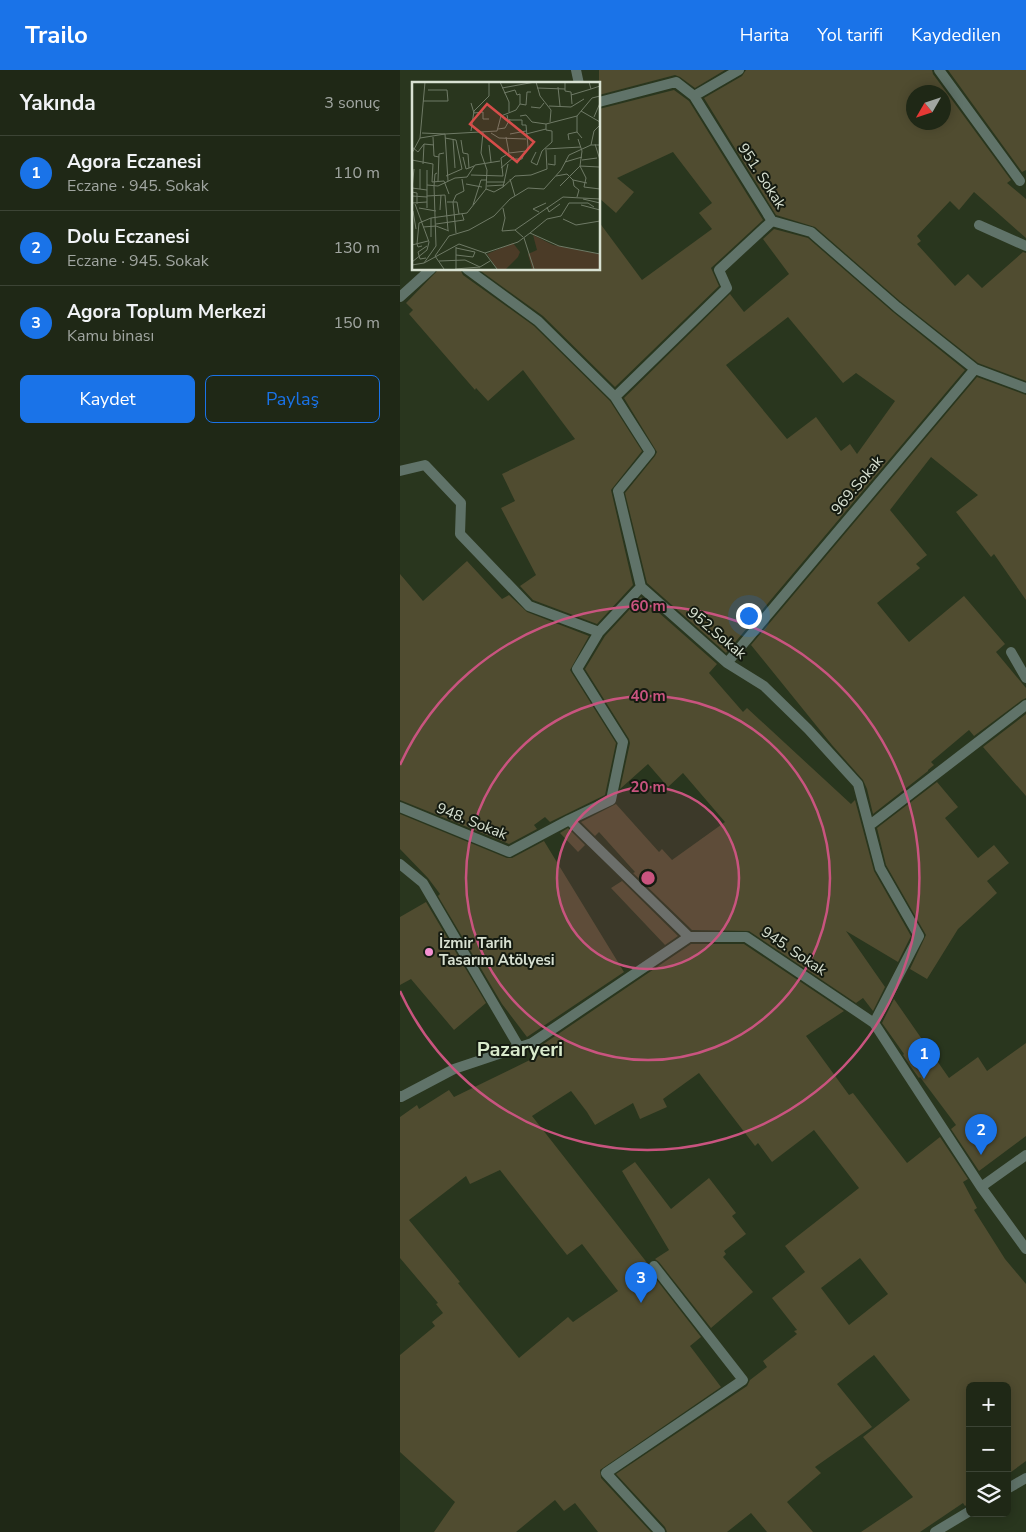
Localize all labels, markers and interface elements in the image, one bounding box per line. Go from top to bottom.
text: Trailo [25,19,88,51]
text: Harita [740,23,789,47]
text: Yol tarifi [817,23,883,47]
text: Kaydedilen [911,23,1001,47]
inset map [412,82,600,270]
north arrow [906,85,951,130]
text: Yakında [20,89,96,117]
text: 3 sonuç [324,92,380,114]
street label: 951. Sokak [733,139,791,213]
text: Agora Eczanesi [67,149,201,175]
text: 1 [31,162,41,184]
text: 110 m [333,162,380,184]
text: Eczane · 945. Sokak [67,175,209,197]
text: Dolu Eczanesi [67,224,190,250]
text: 2 [31,237,41,259]
text: 130 m [333,237,380,259]
text: Eczane · 945. Sokak [67,250,209,272]
text: Agora Toplum Merkezi [67,299,266,325]
text: 3 [31,312,41,334]
text: 150 m [333,312,380,334]
text: Kamu binası [67,325,154,347]
button: Kaydet [20,375,195,423]
button: Paylaş [205,375,380,423]
street label: 969.Sokak [827,451,888,519]
text: 60 m [630,596,666,616]
street label: 952.Sokak [683,603,751,664]
your location [736,603,762,629]
text: 40 m [630,686,666,706]
text: 20 m [630,777,666,797]
street label: 948. Sokak [434,798,511,844]
centre of rings [639,869,657,887]
street label: 945. Sokak [757,922,831,980]
place label: İzmir Tarih Tasarım Atölyesi [439,933,555,970]
marker: İzmir Tarih Tasarım Atölyesi [423,946,435,958]
district label: Pazaryeri [477,1036,563,1063]
pin: 1 [908,1038,940,1079]
pin: 2 [965,1114,997,1155]
pin: 3 [625,1262,657,1303]
map controls [966,1382,1011,1517]
button: + [966,1382,1011,1427]
button: − [966,1427,1011,1472]
button: layers [966,1472,1011,1517]

